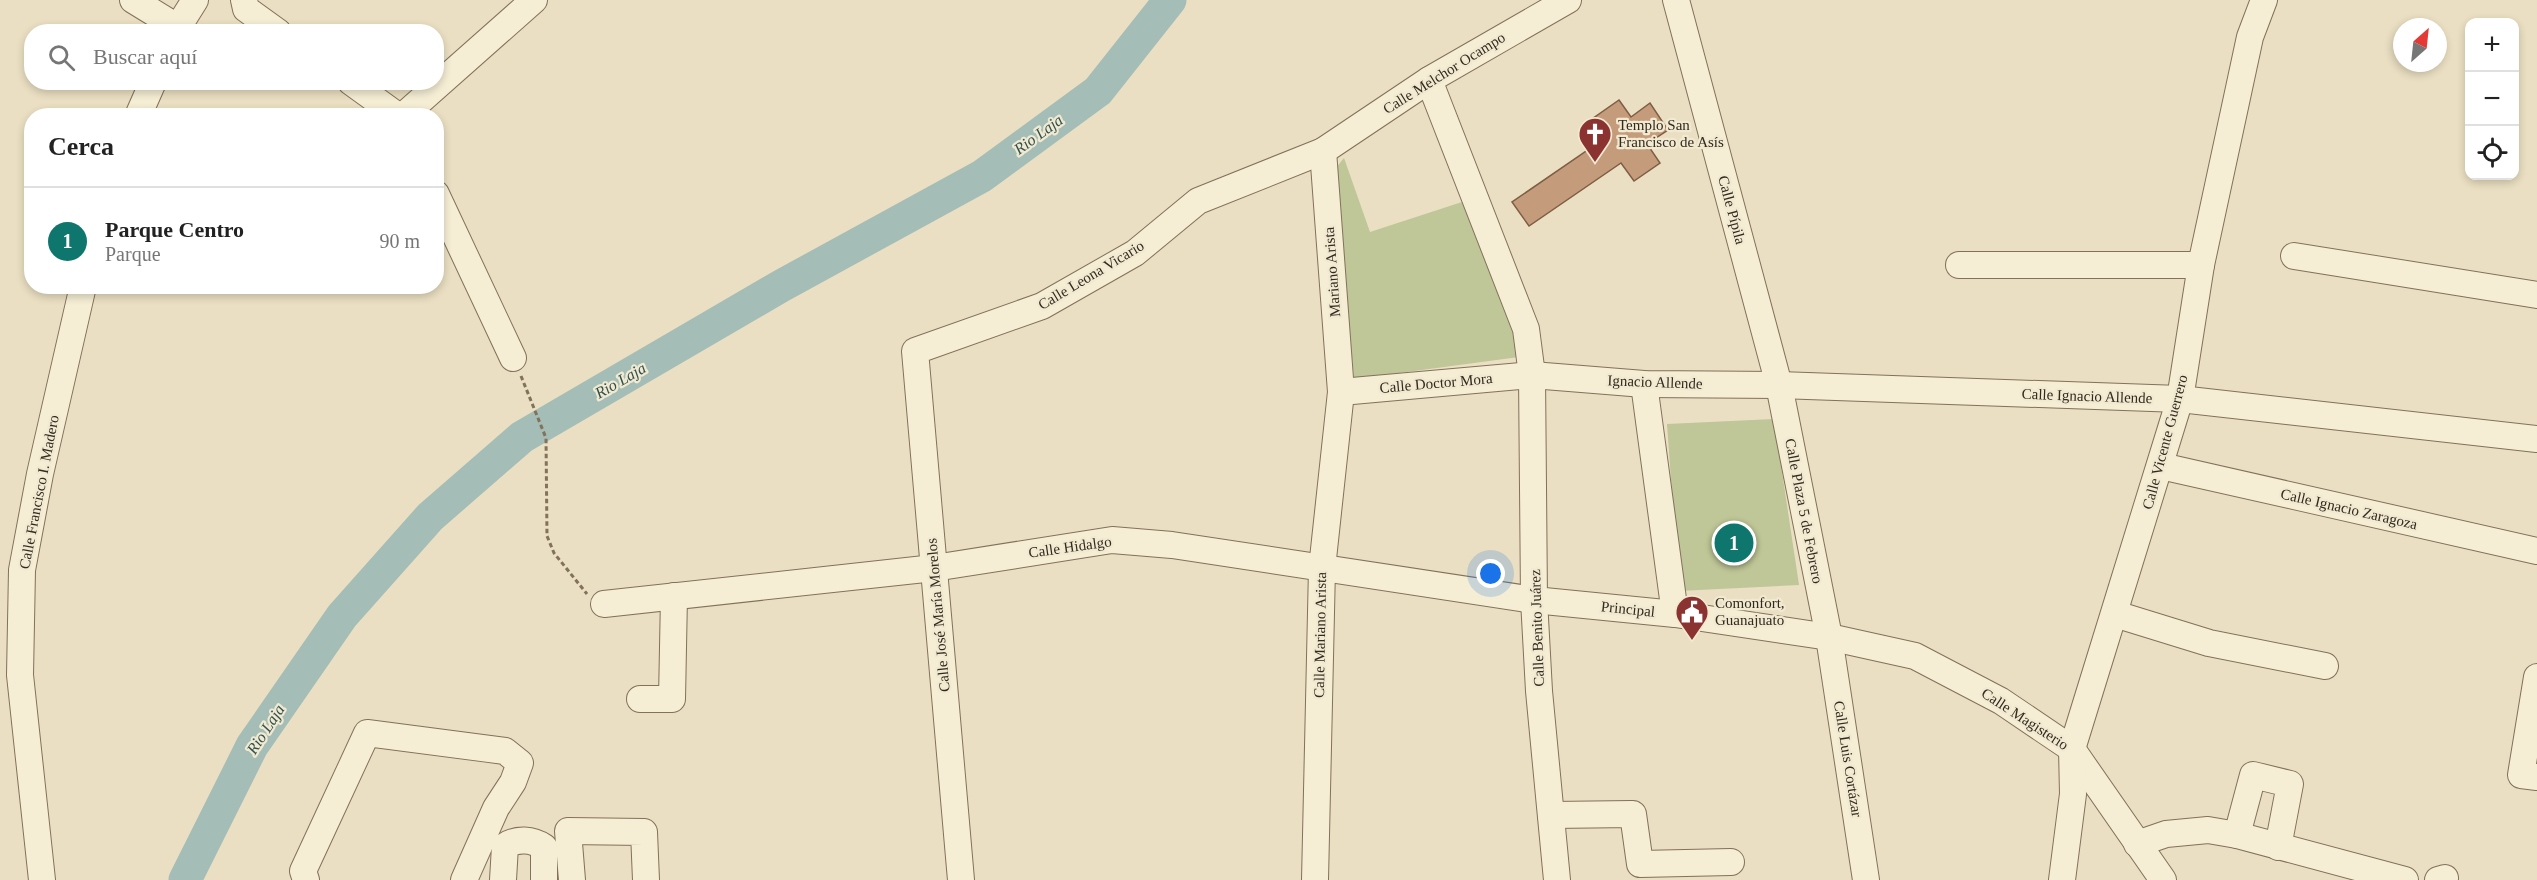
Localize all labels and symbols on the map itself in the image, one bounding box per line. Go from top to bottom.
north arrow [2393,18,2447,72]
street label: Calle Melchor Ocampo [1380,29,1508,117]
water label: Rio Laja [1010,111,1066,159]
church icon: Templo San Francisco de Asís [1577,116,1613,163]
place label: Templo San Francisco de Asís [1618,117,1724,150]
street label: Calle Pípila [1715,174,1749,246]
street label: Mariano Arista [1321,226,1343,318]
street label: Calle Leona Vicario [1035,237,1147,313]
water label: Rio Laja [591,359,649,403]
street label: Calle Doctor Mora [1379,370,1493,396]
street label: Ignacio Allende [1607,372,1703,392]
street label: Calle Vicente Guerrero [2139,373,2191,511]
street label: Calle Ignacio Allende [2021,386,2153,406]
street label: Calle Francisco I. Madero [16,414,62,570]
street label: Calle Plaza 5 de Febrero [1782,437,1826,585]
street label: Calle Ignacio Zaragoza [2279,485,2419,533]
pin: 1 [1714,520,1754,566]
street label: Calle Hidalgo [1027,533,1113,561]
street label: Calle José María Morelos [923,537,953,693]
your location [1476,559,1505,588]
street label: Calle Benito Juárez [1527,569,1547,687]
street label: Calle Mariano Arista [1311,572,1329,698]
public building icon: Comonfort, Guanajuato [1674,594,1710,641]
place label: Comonfort, Guanajuato [1715,595,1785,628]
street label: Principal [1600,598,1656,620]
street label: Calle Magisterio [1979,685,2071,753]
street label: Calle Luis Cortázar [1831,700,1865,818]
water label: Rio Laja [243,701,289,759]

